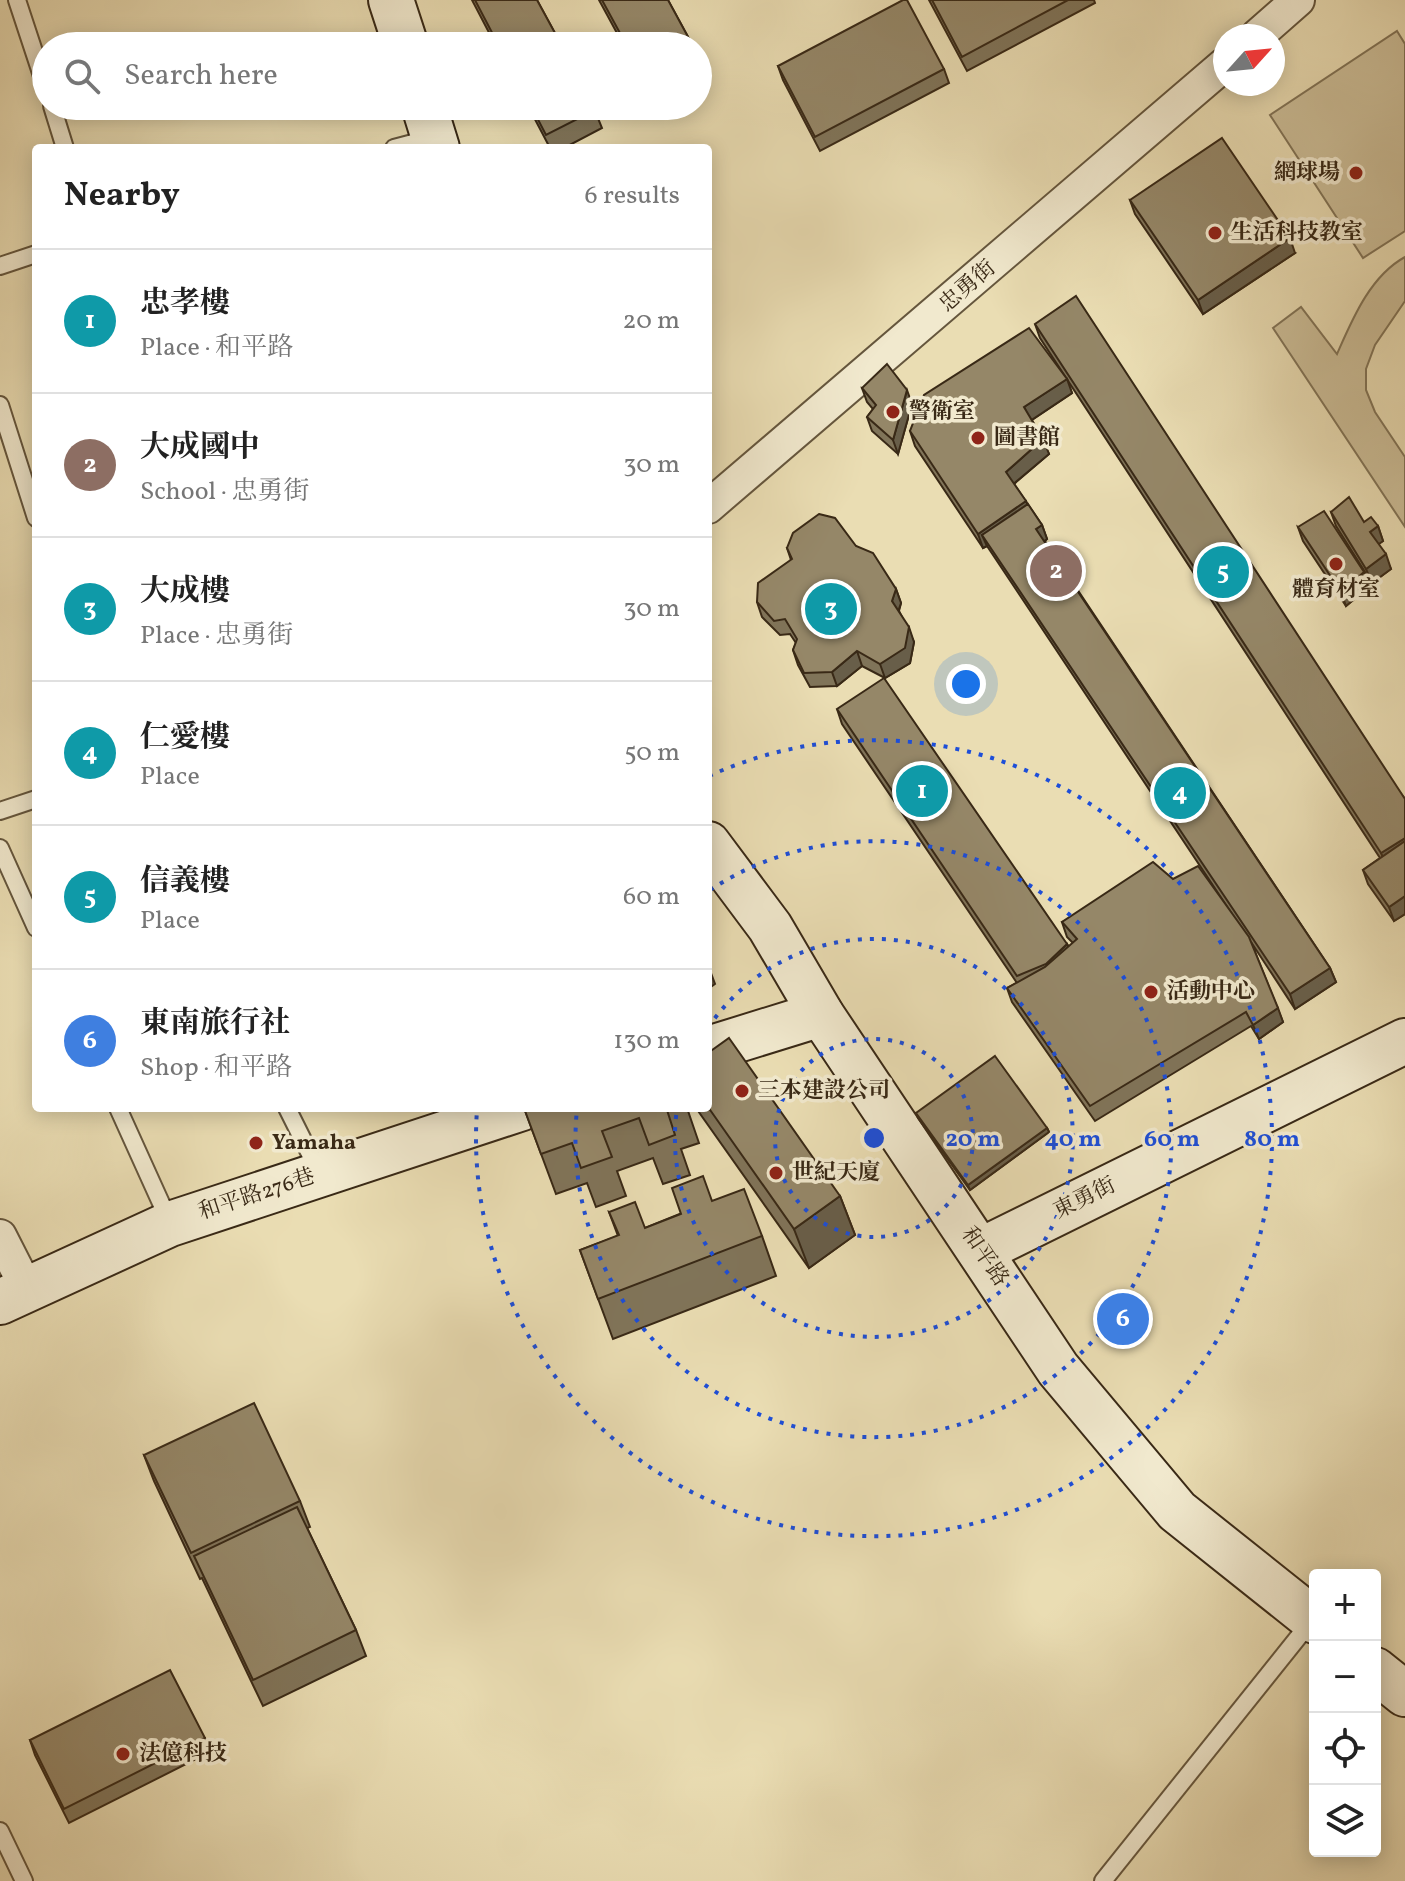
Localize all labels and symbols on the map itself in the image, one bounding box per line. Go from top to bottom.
north arrow [1213,24,1285,96]
place label: 網球場 [1274,158,1340,189]
marker: 網球場 [1347,164,1365,182]
place label: 生活科技教室 [1231,218,1363,249]
marker: 生活科技教室 [1206,224,1224,242]
street label: 忠勇街 [933,254,1003,320]
place label: 警衛室 [909,397,975,428]
marker: 警衛室 [884,403,902,421]
place label: 圖書館 [994,423,1060,454]
marker: 圖書館 [969,429,987,447]
pin: 2 [1030,541,1082,601]
pin: 5 [1197,542,1249,602]
marker: 體育材室 [1327,555,1345,573]
place label: 體育材室 [1292,575,1380,606]
pin: 3 [805,579,857,639]
your location [946,664,986,704]
pin: 1 [896,761,948,821]
pin: 4 [1154,763,1206,823]
place label: 活動中心 [1167,977,1255,1008]
marker: 活動中心 [1142,983,1160,1001]
place label: 三本建設公司 [758,1076,890,1107]
marker: 三本建設公司 [733,1082,751,1100]
text: 20 m [945,1123,1001,1157]
text: 40 m [1045,1123,1101,1157]
text: 60 m [1144,1123,1200,1157]
text: 80 m [1244,1123,1300,1157]
centre of rings [860,1124,888,1152]
place label: Yamaha [272,1128,356,1159]
marker: Yamaha [247,1134,265,1152]
place label: 世紀天廈 [792,1158,880,1189]
street label: 和平路276巷 [195,1162,319,1228]
marker: 世紀天廈 [767,1164,785,1182]
street label: 東勇街 [1049,1171,1121,1227]
street label: 和平路 [953,1221,1015,1293]
pin: 6 [1097,1289,1149,1349]
place label: 法億科技 [139,1739,227,1770]
marker: 法億科技 [114,1745,132,1763]

